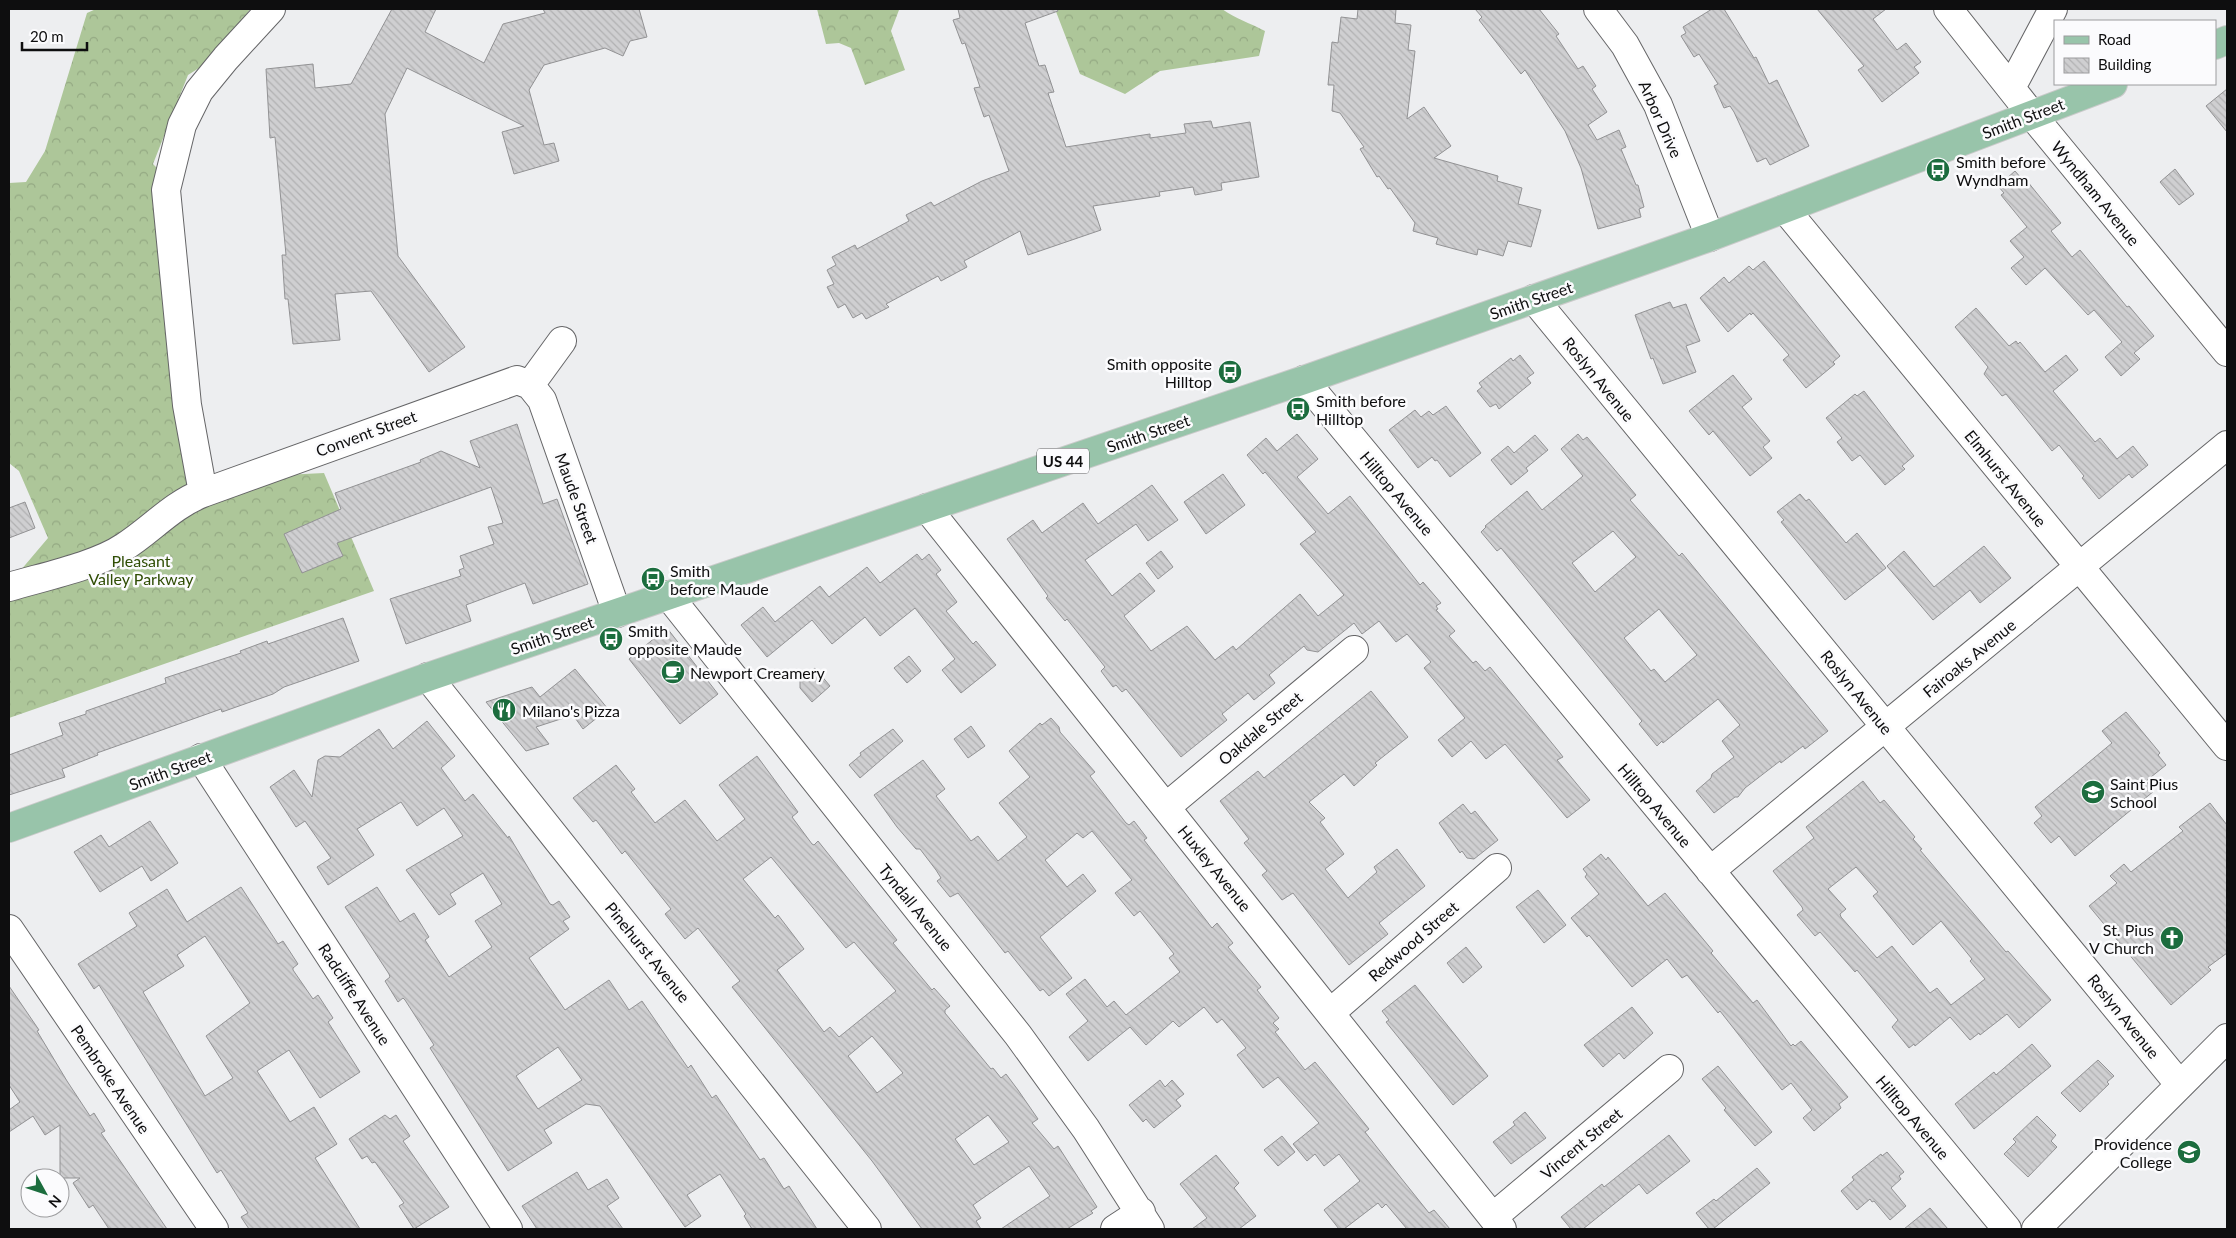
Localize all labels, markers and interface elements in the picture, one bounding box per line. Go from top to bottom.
scale bar [22,20,88,52]
legend [2054,20,2216,85]
text: 20 m [30,27,64,45]
text: Road [2098,30,2131,48]
text: Building [2098,55,2151,73]
street label: Arbor Drive [1636,78,1686,160]
street label: Smith Street [1979,94,2067,142]
street label: Wyndham Avenue [2048,137,2144,249]
place label: Smith before Wyndham [1956,152,2046,189]
bus stop icon: Smith before Wyndham [1925,157,1951,183]
street label: Smith Street [1487,277,1575,323]
street label: Roslyn Avenue [1559,333,1639,425]
place label: Smith opposite Hilltop [1107,354,1212,391]
bus stop icon: Smith opposite Hilltop [1217,359,1243,385]
place label: Smith before Hilltop [1316,391,1406,428]
bus stop icon: Smith before Hilltop [1285,396,1311,422]
street label: Convent Street [313,406,419,460]
street label: Smith Street [1104,410,1192,456]
street label: Elmhurst Avenue [1961,426,2051,530]
street label: Hilltop Avenue [1356,447,1438,539]
road number: US 44 [1037,448,1089,474]
street label: Maude Street [552,450,602,546]
park label: Pleasant Valley Parkway [88,551,194,588]
place label: Smith before Maude [670,561,769,598]
bus stop icon: Smith before Maude [640,566,666,592]
street label: Smith Street [508,612,596,658]
street label: Fairoaks Avenue [1919,615,2019,701]
place label: Smith opposite Maude [628,621,742,658]
bus stop icon: Smith opposite Maude [598,626,624,652]
street label: Roslyn Avenue [1817,646,1897,738]
cafe icon: Newport Creamery [660,659,686,685]
place label: Newport Creamery [690,663,826,682]
street label: Oakdale Street [1214,687,1306,769]
restaurant icon: Milano's Pizza [491,697,517,723]
place label: Milano's Pizza [522,701,620,720]
street label: Smith Street [126,746,214,794]
street label: Hilltop Avenue [1614,759,1696,851]
place label: Saint Pius School [2110,774,2178,811]
school or university icon: Saint Pius School [2080,779,2106,805]
street label: Huxley Avenue [1174,821,1256,915]
street label: Tyndall Avenue [875,860,957,954]
street label: Redwood Street [1364,897,1462,985]
street label: Pinehurst Avenue [602,898,694,1006]
place label: St. Pius V Church [2089,920,2154,957]
church icon: St. Pius V Church [2159,925,2185,951]
street label: Radcliffe Avenue [315,940,395,1048]
street label: Roslyn Avenue [2084,970,2164,1062]
street label: Pembroke Avenue [68,1021,154,1137]
street label: Hilltop Avenue [1872,1071,1954,1163]
street label: Vincent Street [1536,1103,1626,1183]
place label: Providence College [2094,1134,2172,1171]
school or university icon: Providence College [2176,1139,2202,1165]
north arrow [20,1168,70,1218]
text: N [45,1192,65,1211]

